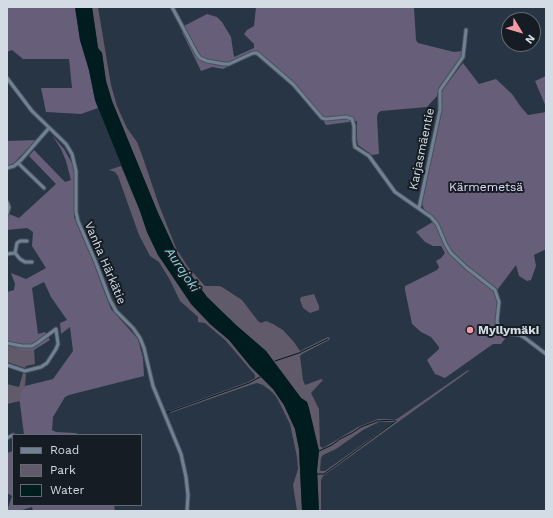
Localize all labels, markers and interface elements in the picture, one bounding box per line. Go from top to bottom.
north arrow [501,12,541,52]
text: N [522,32,538,46]
street label: Karjasmäentie [406,107,438,191]
park label: Kärmemetsä [449,180,523,194]
street label: Vanha Härkätie [81,220,129,306]
water label: Aurajoki [161,245,203,295]
place label: Myllymäki [478,323,539,337]
marker: Myllymäki [465,325,475,335]
legend [12,434,142,506]
text: Road [50,443,79,457]
text: Park [50,463,76,477]
text: Water [50,483,84,497]

